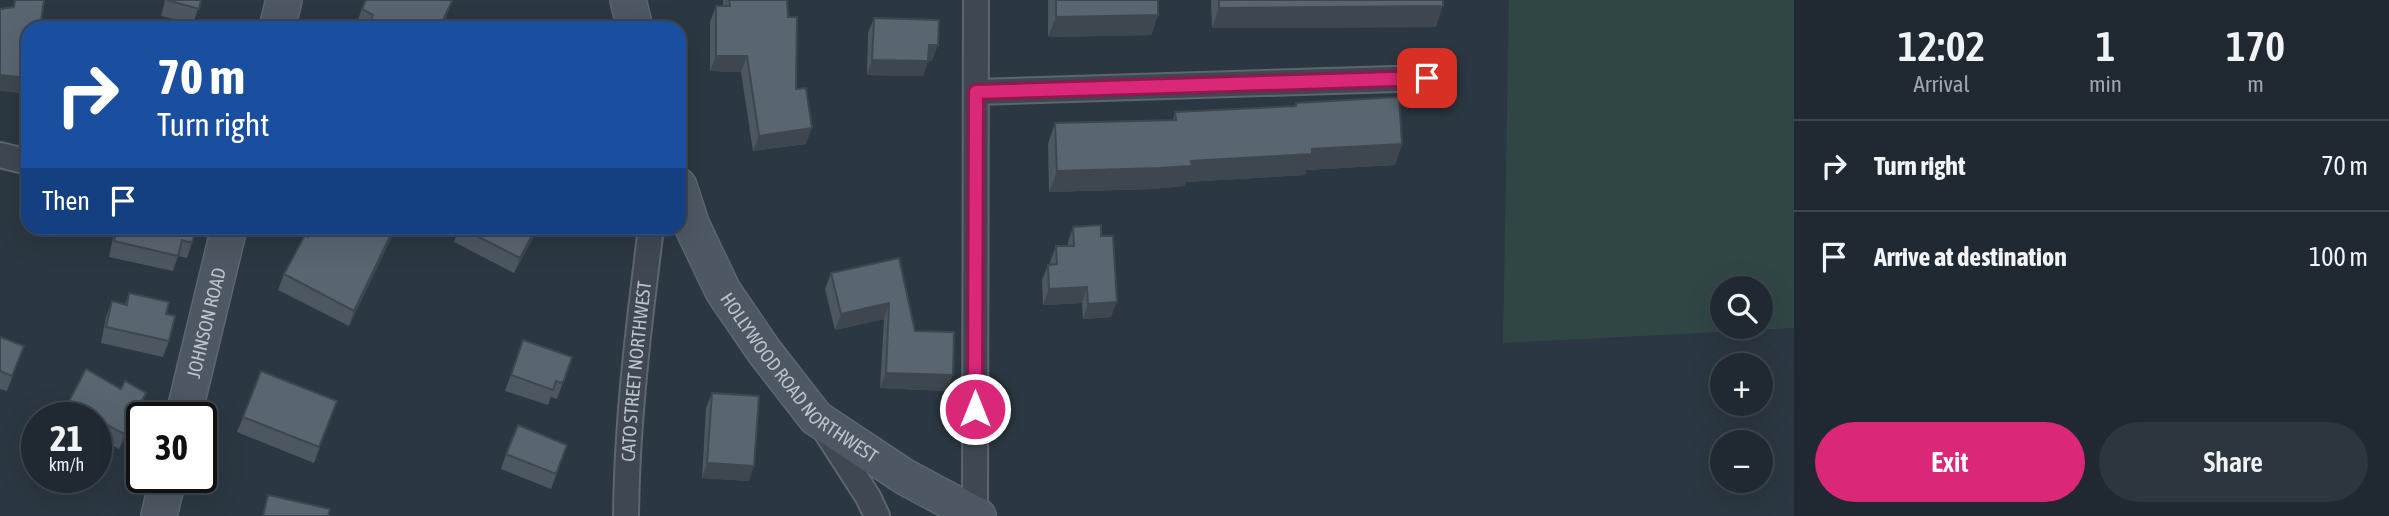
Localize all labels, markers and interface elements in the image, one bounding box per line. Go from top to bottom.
text: 12:02 [1898,22,1985,70]
text: 1 [2096,22,2115,70]
text: 170 [2226,22,2285,70]
text: 70 m [157,48,245,104]
pin [1397,48,1457,108]
icon: right [42,49,133,140]
icon: arrive [1408,59,1446,97]
text: Arrival [1913,71,1970,97]
text: min [2089,71,2122,97]
text: m [2247,71,2264,97]
text: Turn right [157,106,270,143]
icon: right [1815,147,1853,185]
text: Turn right [1874,151,1965,181]
text: 70 m [2321,151,2368,181]
icon: arrive [104,182,142,220]
text: Then [42,186,90,216]
icon: arrive [1815,238,1853,276]
text: Arrive at destination [1874,242,2067,272]
text: 100 m [2309,242,2368,272]
street label: JOHNSON ROAD [182,265,230,380]
map controls [1710,276,1773,493]
button: search [1710,276,1773,339]
street label: CATO STREET NORTHWEST [617,279,655,462]
street label: HOLLYWOOD ROAD NORTHWEST [716,288,883,467]
button: + [1710,353,1773,416]
position arrow [938,372,1012,446]
speed limit sign: 30 [126,402,217,493]
text: 21 [50,418,83,458]
button: Exit [1815,422,2085,502]
button: Share [2099,422,2368,502]
button: − [1710,430,1773,493]
text: km/h [49,454,84,475]

